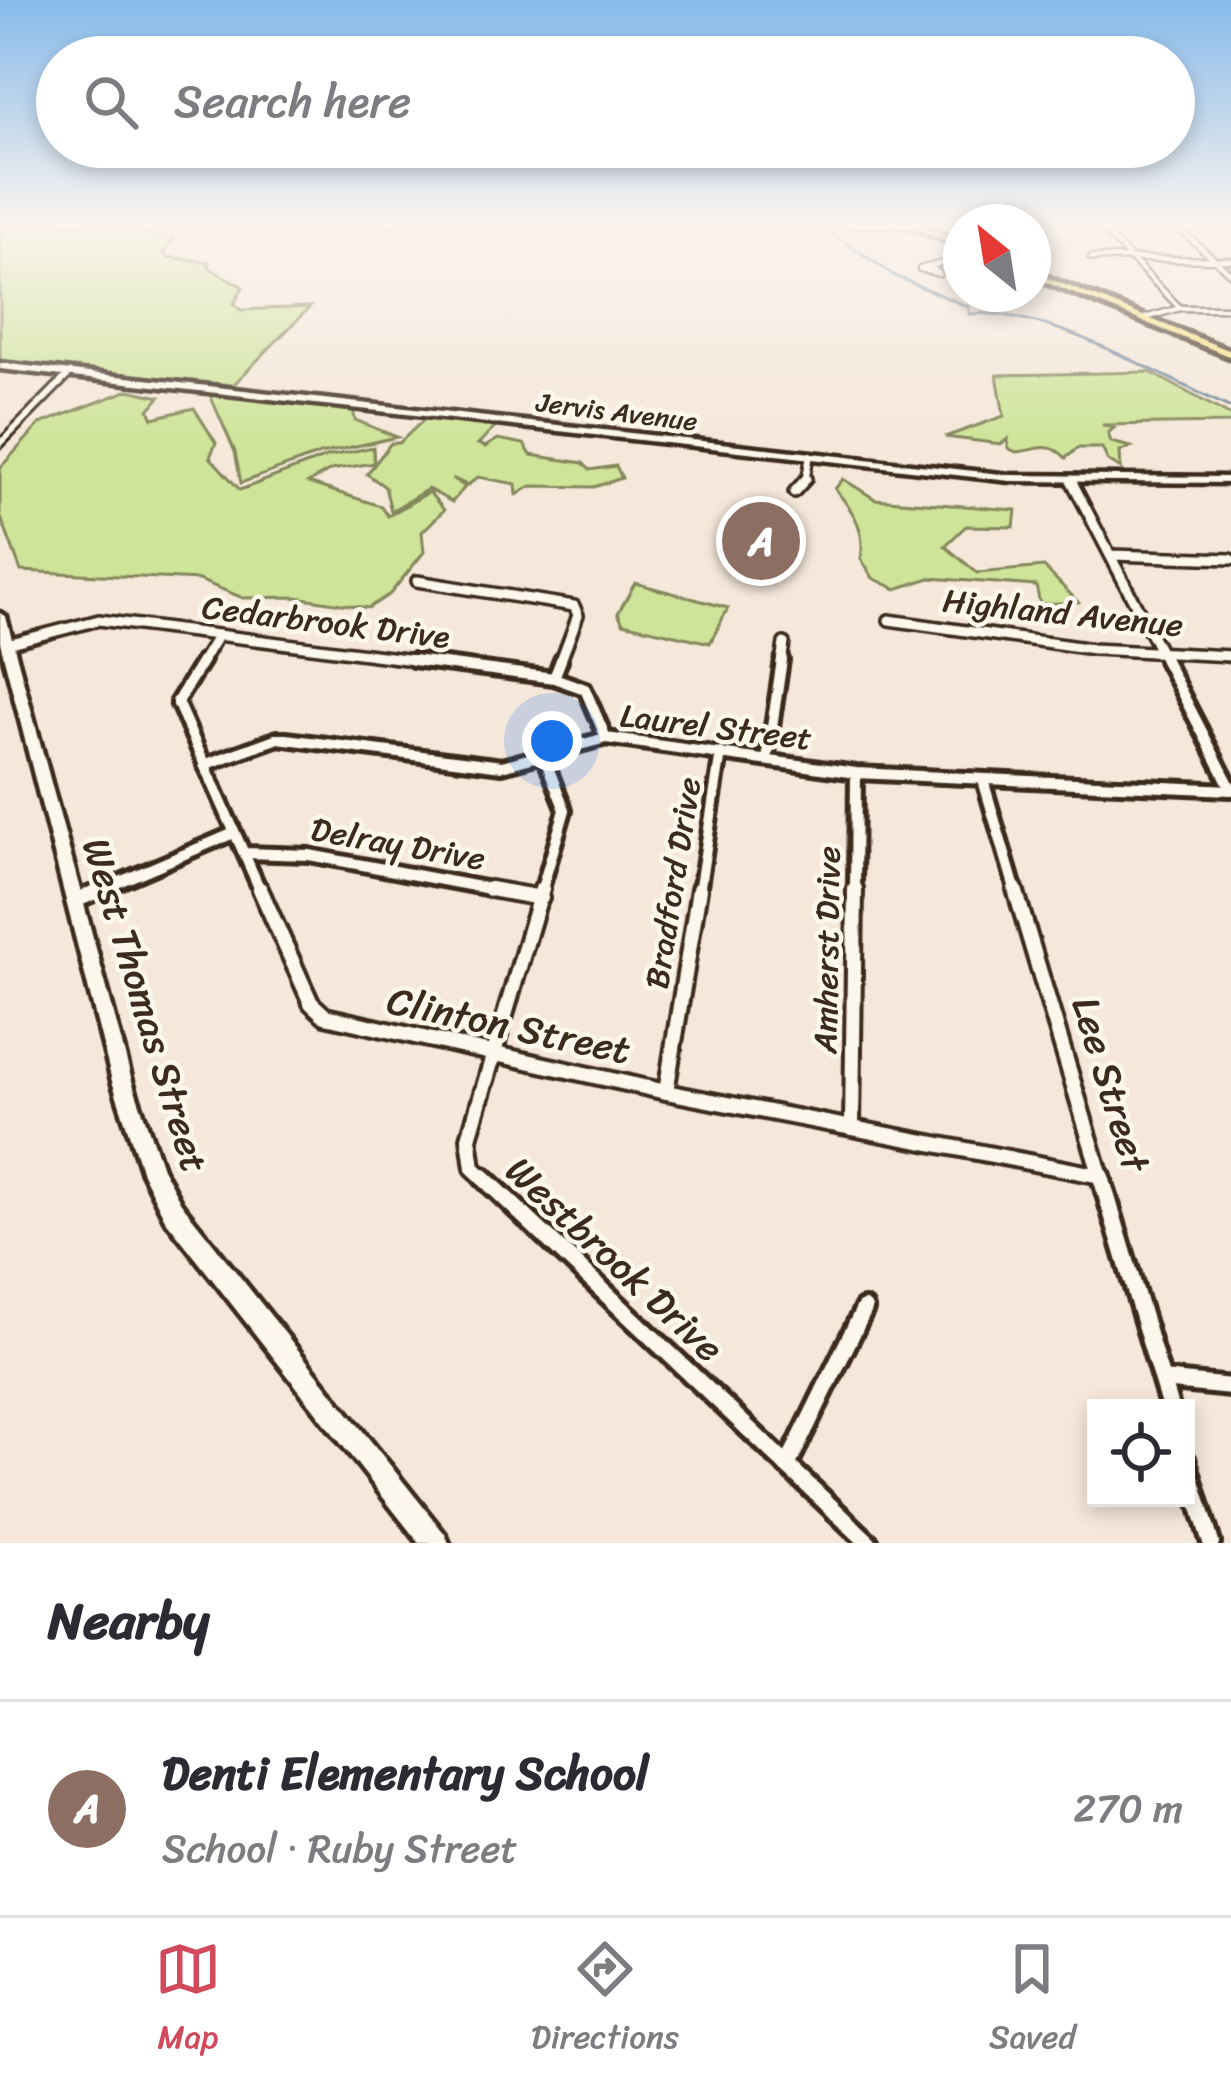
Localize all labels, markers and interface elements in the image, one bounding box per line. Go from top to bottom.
search box [36,36,1195,168]
text: Search here [174,62,411,142]
icon: search [78,69,144,135]
north arrow [943,204,1051,312]
street label: Jervis Avenue [533,378,700,446]
pin: A [722,496,800,586]
street label: Highland Avenue [940,572,1186,654]
street label: Cedarbrook Drive [199,578,453,666]
street label: Laurel Street [617,686,815,768]
your location [522,711,582,771]
street label: Bradford Drive [628,773,718,993]
street label: Delray Drive [306,800,490,888]
street label: West Thomas Street [62,829,230,1181]
street label: Amherst Drive [796,846,858,1055]
street label: Clinton Street [381,966,637,1084]
street label: Lee Street [1052,988,1171,1182]
street label: Westbrook Drive [489,1138,741,1380]
map controls [1087,1399,1195,1507]
button: locate [1087,1399,1195,1507]
text: Nearby [48,1576,209,1666]
text: Denti Elementary School [162,1734,649,1814]
text: A [74,1774,100,1843]
text: 270 m [1073,1774,1183,1843]
text: School · Ruby Street [162,1814,518,1883]
tab: Map [155,1936,221,2066]
tab: Directions [531,1936,679,2066]
tab: Saved [989,1936,1076,2066]

